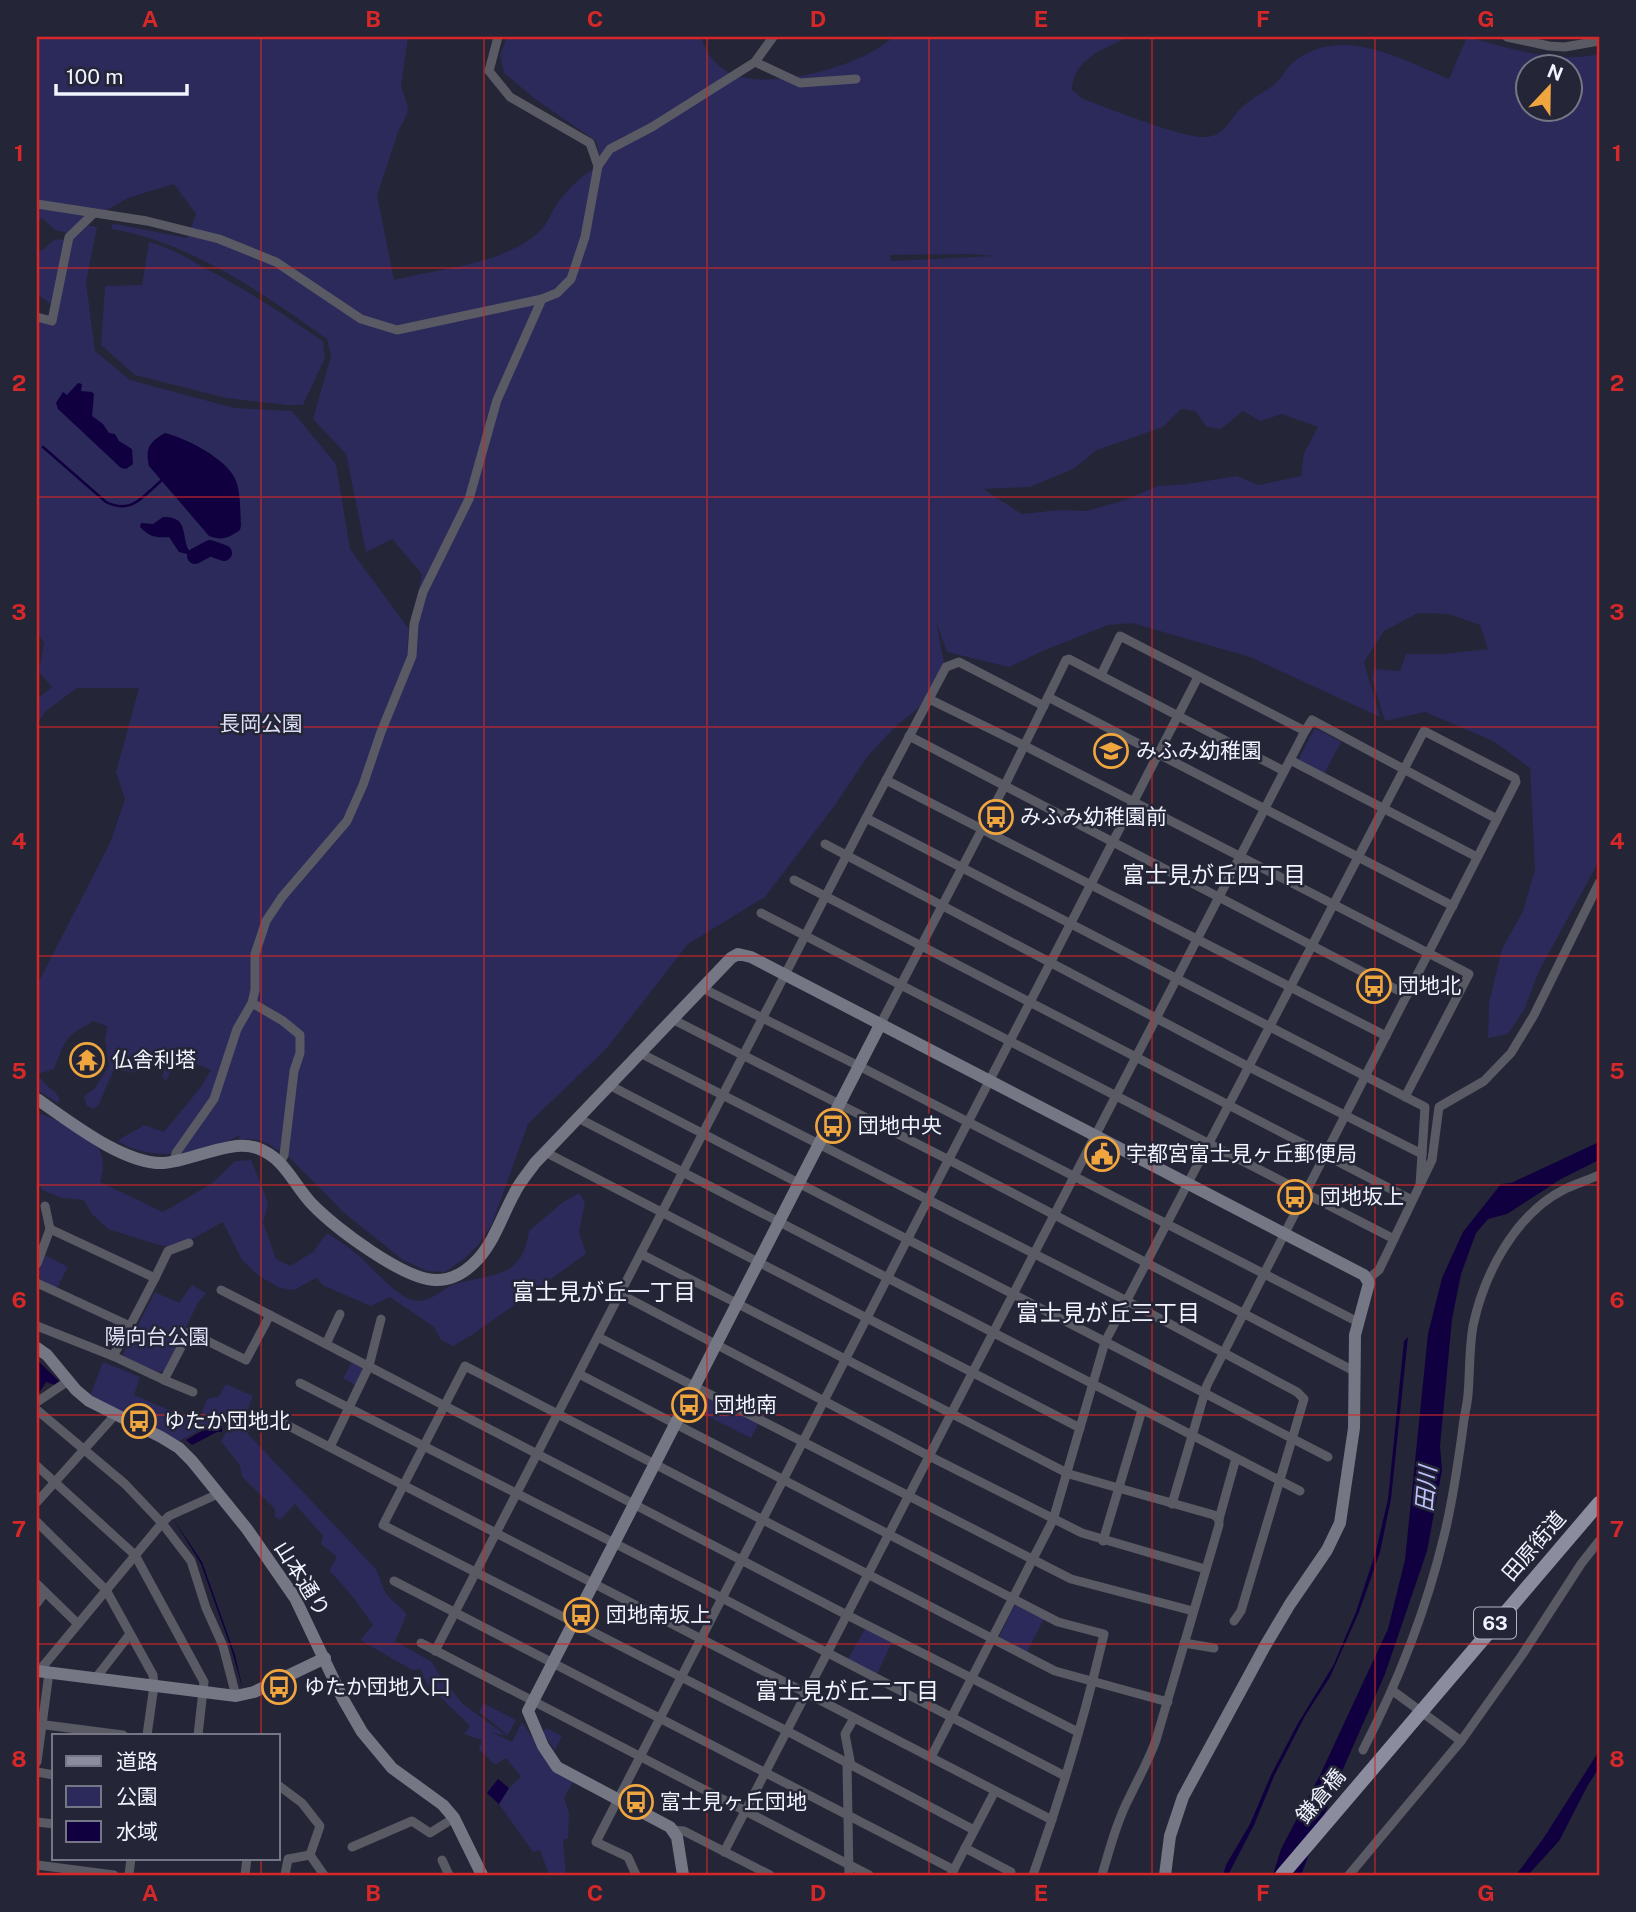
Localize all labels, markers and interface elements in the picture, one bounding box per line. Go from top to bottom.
text: A [142,5,159,32]
text: B [365,5,381,32]
text: C [587,5,603,32]
text: D [810,5,826,32]
text: E [1034,5,1048,32]
text: F [1256,5,1270,32]
text: G [1477,5,1495,32]
scale bar [56,52,187,96]
north arrow [1514,52,1584,122]
text: N [1544,59,1566,85]
text: 100 m [66,64,123,89]
text: 1 [14,139,24,166]
text: 1 [1612,139,1622,166]
text: 2 [12,369,26,396]
text: 2 [1610,369,1624,396]
text: 3 [11,598,27,625]
text: 3 [1609,598,1625,625]
park label: 長岡公園 [219,711,303,736]
school or university icon: みふみ幼稚園 [1092,732,1130,770]
place label: みふみ幼稚園 [1136,738,1262,763]
bus stop icon: みふみ幼稚園前 [977,798,1015,836]
place label: みふみ幼稚園前 [1020,804,1167,829]
text: 4 [11,827,27,854]
text: 4 [1609,827,1625,854]
district label: 富士見が丘四丁目 [1122,861,1306,888]
bus stop icon: 団地北 [1355,967,1393,1005]
place label: 団地北 [1398,973,1461,998]
temple icon: 仏舎利塔 [68,1041,106,1079]
place label: 仏舎利塔 [112,1047,196,1072]
text: 5 [11,1057,27,1084]
text: 5 [1609,1057,1625,1084]
bus stop icon: 団地中央 [814,1107,852,1145]
place label: 団地中央 [858,1113,942,1138]
public building icon: 宇都宮富士見ヶ丘郵便局 [1083,1135,1121,1173]
place label: 宇都宮富士見ヶ丘郵便局 [1126,1141,1357,1166]
bus stop icon: 団地坂上 [1276,1178,1314,1216]
place label: 団地坂上 [1320,1184,1404,1209]
district label: 富士見が丘一丁目 [512,1278,696,1305]
text: 6 [11,1286,27,1313]
text: 6 [1609,1286,1625,1313]
district label: 富士見が丘三丁目 [1016,1299,1200,1326]
park label: 陽向台公園 [105,1324,210,1349]
bus stop icon: 団地南 [670,1386,708,1424]
place label: 団地南 [714,1392,777,1417]
bus stop icon: ゆたか団地北 [120,1402,158,1440]
place label: ゆたか団地北 [164,1408,290,1433]
water label: 田川 [1410,1462,1441,1513]
street label: 田原街道 [1497,1506,1571,1586]
text: 7 [12,1515,26,1542]
text: 7 [1610,1515,1624,1542]
street label: 山本通り [270,1536,335,1621]
bus stop icon: 団地南坂上 [562,1596,600,1634]
place label: 団地南坂上 [606,1602,711,1627]
road number: 63 [1474,1608,1516,1638]
bus stop icon: ゆたか団地入口 [260,1668,298,1706]
place label: ゆたか団地入口 [304,1674,451,1699]
district label: 富士見が丘二丁目 [755,1677,939,1704]
legend [52,1734,280,1860]
text: 8 [11,1745,27,1772]
text: 8 [1609,1745,1625,1772]
text: 道路 [116,1749,158,1774]
street label: 鎌倉橋 [1291,1764,1350,1828]
bus stop icon: 富士見ヶ丘団地 [617,1783,655,1821]
text: 公園 [116,1784,158,1809]
place label: 富士見ヶ丘団地 [660,1789,807,1814]
text: 水域 [116,1819,158,1844]
text: A [142,1879,159,1906]
text: B [365,1879,381,1906]
text: C [587,1879,603,1906]
text: D [810,1879,826,1906]
text: E [1034,1879,1048,1906]
text: F [1256,1879,1270,1906]
text: G [1477,1879,1495,1906]

